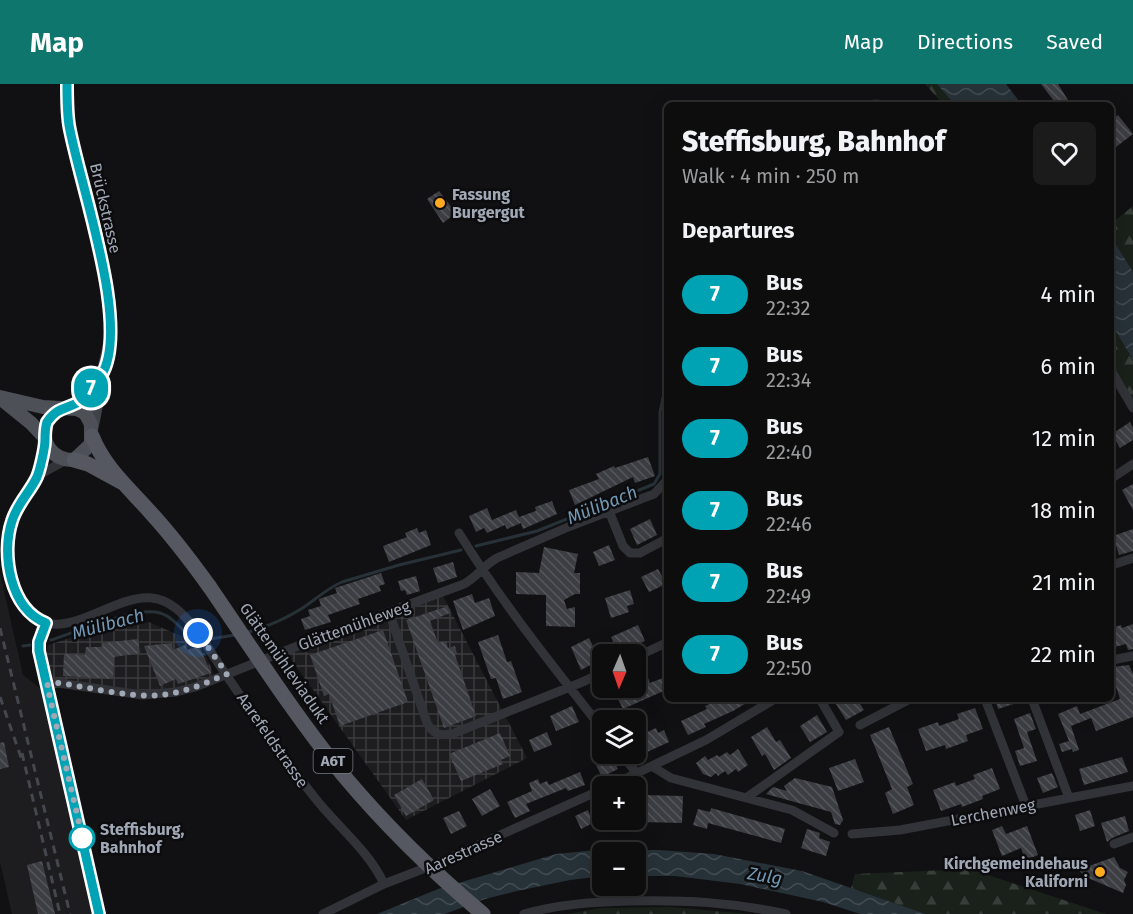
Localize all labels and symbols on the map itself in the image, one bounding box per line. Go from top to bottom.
street label: Brückstrasse [86,161,125,255]
place label: Fassung Burgergut [452,185,526,222]
marker: Fassung Burgergut [433,196,447,210]
line badge: 7 [72,368,110,408]
water label: Mülibach [564,481,640,529]
street label: Glättemühleweg [296,596,413,655]
street label: Glättemühleviadukt [236,599,334,728]
water label: Mülibach [69,604,147,644]
your location [183,618,213,648]
north arrow [592,644,646,698]
street label: Aarefeldstrasse [233,689,312,791]
road number: A6T [314,749,352,773]
street label: Lerchenweg [949,795,1038,830]
place label: Steffisburg, Bahnhof [100,820,185,857]
marker: Steffisburg, Bahnhof [69,825,95,851]
street label: Aarestrasse [421,827,505,878]
place label: Kirchgemeindehaus Kaliforni [944,854,1088,891]
water label: Zulg [745,862,784,890]
marker: Kirchgemeindehaus Kaliforni [1093,865,1107,879]

